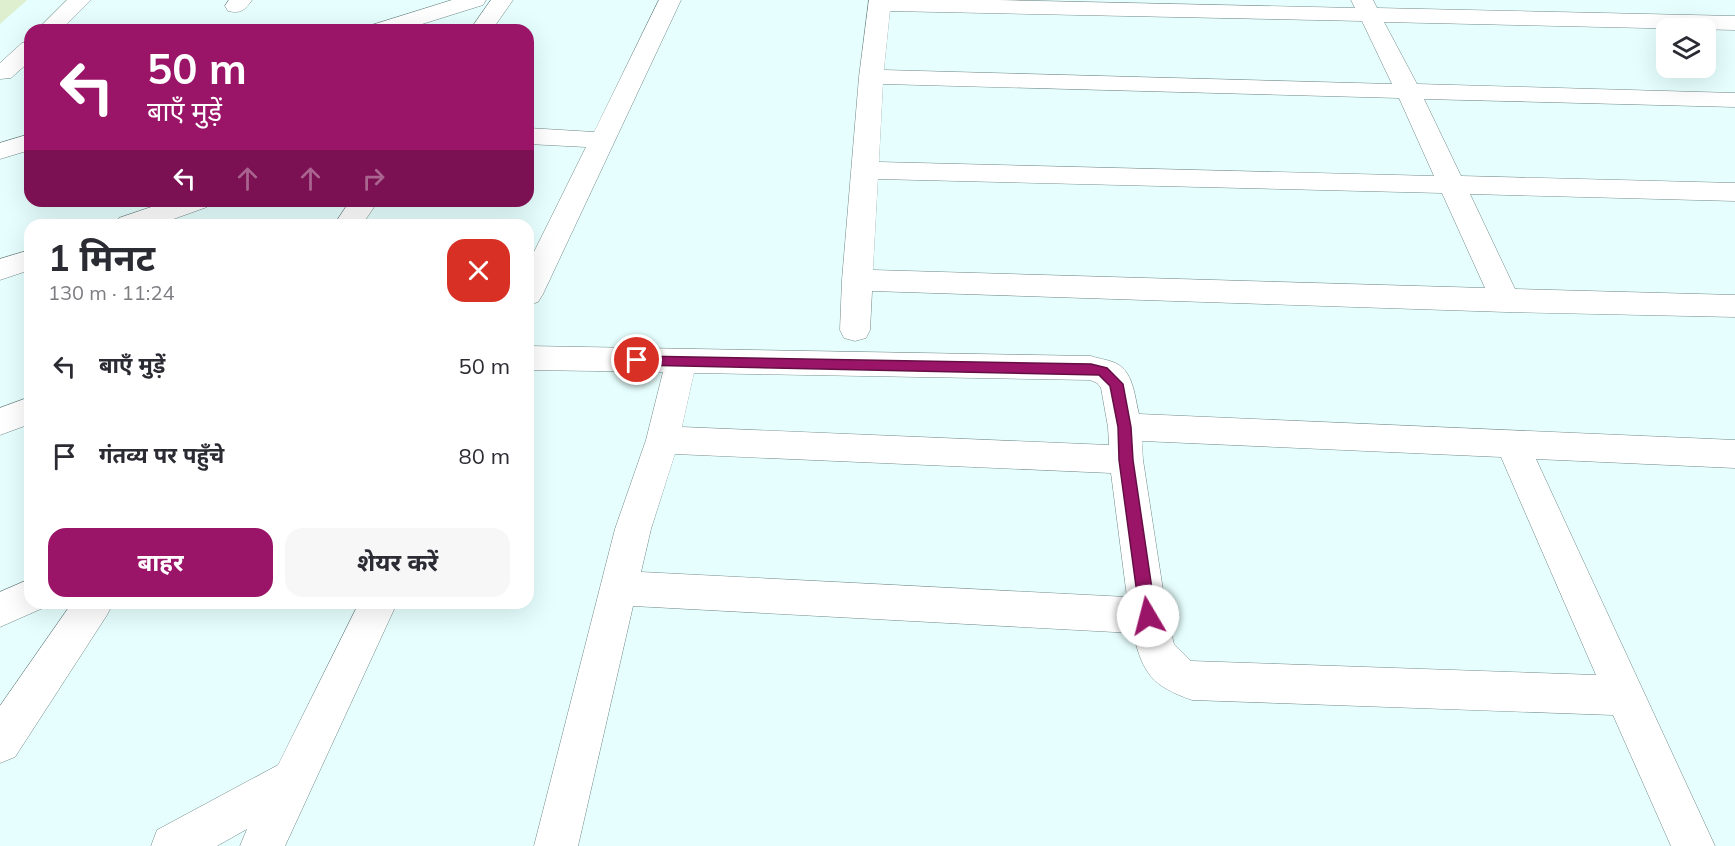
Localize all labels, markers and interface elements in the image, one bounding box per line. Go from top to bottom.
map controls [1656,18,1716,78]
button: layers [1656,18,1716,78]
text: 50 m [147,42,247,95]
icon: left [48,48,126,126]
text: बाएँ मुड़ें [147,94,222,128]
icon: left [168,162,201,195]
icon: ahead [231,162,264,195]
icon: ahead [294,162,327,195]
icon: right [357,162,390,195]
text: 1 मिनट [48,235,155,280]
button: close [447,239,510,302]
text: 130 m · 11:24 [48,280,174,305]
pin [611,334,662,385]
icon: arrive [620,343,653,376]
icon: left [48,350,81,383]
text: बाएँ मुड़ें [99,351,165,379]
text: 50 m [459,352,510,380]
icon: arrive [48,440,81,473]
text: गंतव्य पर पहुँचे [99,441,224,469]
text: 80 m [459,442,510,470]
button: बाहर [48,528,273,597]
button: शेयर करें [285,528,510,597]
position arrow [1116,584,1180,648]

